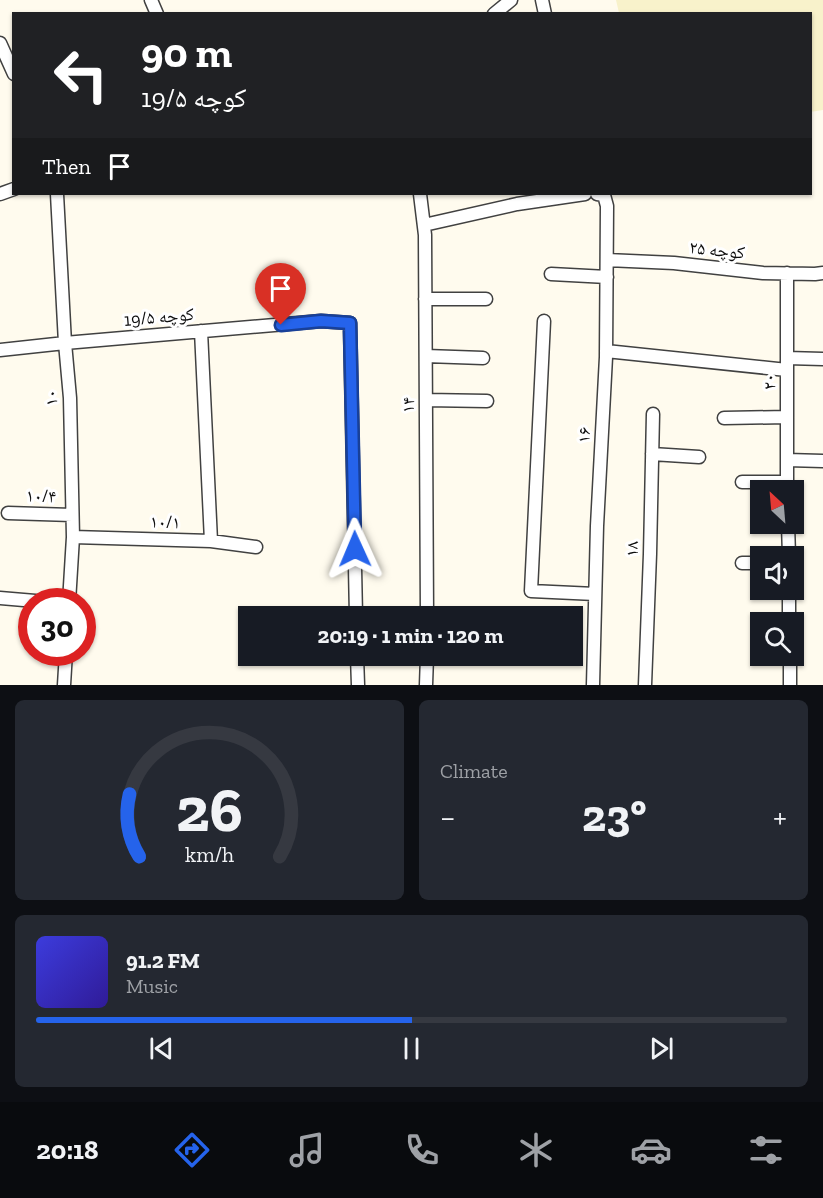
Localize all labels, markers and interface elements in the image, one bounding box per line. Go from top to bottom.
text: 90 m [141,27,232,78]
icon: left [42,36,120,114]
text: کوچه 19/۵ [141,82,246,114]
icon: arrive [103,150,136,183]
text: Then [42,153,91,180]
street label: کوچه ۲۵ [688,236,746,264]
pin [255,263,306,325]
icon: arrive [264,272,297,305]
street label: کوچه 19/۵ [123,303,195,331]
street label: ۲۰ [758,374,780,390]
street label: ۱۰ [40,389,62,407]
street label: ۱۴ [397,397,419,413]
street label: ۱۶ [573,426,595,444]
north arrow [750,480,804,534]
map controls [750,480,804,666]
street label: ۱۰/۴ [25,484,57,508]
street label: ۱۰/۱ [149,510,181,534]
position arrow [323,517,387,581]
street label: ۱۸ [621,541,643,557]
button: sound [750,546,804,600]
speed limit sign: 30 [18,588,96,666]
button: search [750,612,804,666]
text: 20:19 · 1 min · 120 m [318,622,503,649]
text: Climate [440,759,508,783]
text: 26 [176,772,243,847]
text: 23° [582,789,647,843]
text: − [440,797,455,836]
text: + [773,797,787,836]
text: km/h [185,842,234,867]
text: 91.2 FM [126,947,200,974]
text: Music [126,974,178,998]
icon: previous [145,1032,178,1065]
icon: pause [395,1032,428,1065]
icon: next [645,1032,678,1065]
icon: directions [171,1129,213,1171]
icon: music [286,1129,328,1171]
icon: phone [401,1129,443,1171]
icon: climate [515,1129,557,1171]
icon: car [630,1129,672,1171]
icon: filters [745,1129,787,1171]
text: 20:18 [36,1134,99,1166]

